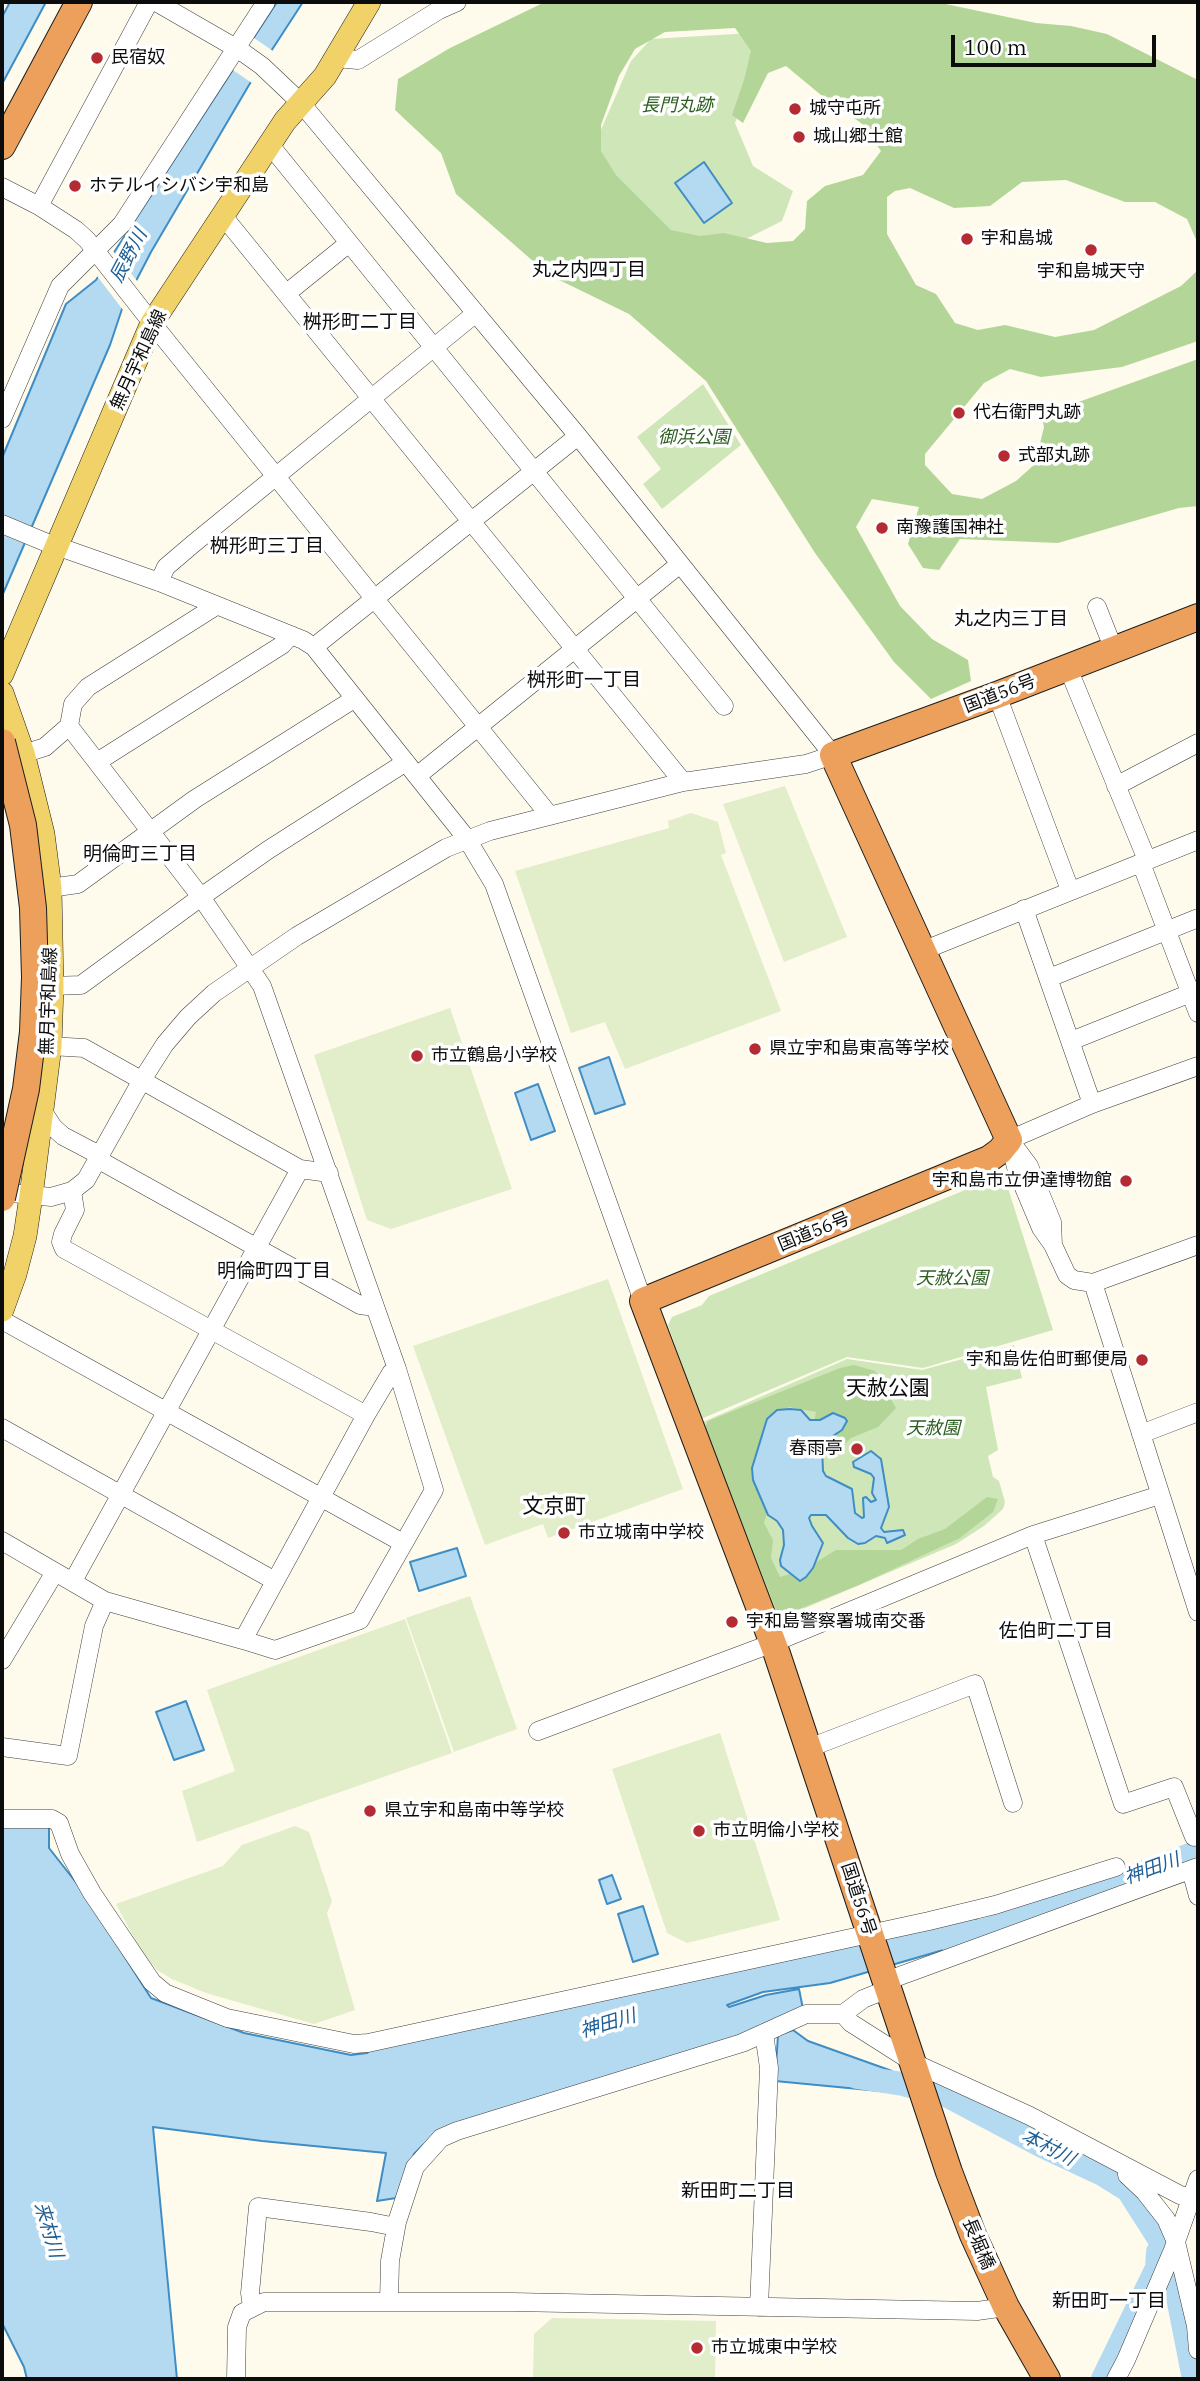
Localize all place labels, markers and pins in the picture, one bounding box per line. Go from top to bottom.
place label: 民宿奴 [111,47,165,69]
marker: 民宿奴 [89,50,105,66]
place label: 城守屯所 [809,98,881,120]
marker: 城守屯所 [787,101,803,117]
place label: 城山郷土館 [813,126,903,148]
marker: 城山郷土館 [791,129,807,145]
place label: ホテルイシバシ宇和島 [89,175,269,197]
marker: ホテルイシバシ宇和島 [67,178,83,194]
place label: 宇和島城 [981,228,1053,250]
marker: 宇和島城 [959,231,975,247]
marker: 宇和島城天守 [1083,242,1099,258]
place label: 宇和島城天守 [1037,261,1145,283]
place label: 代右衛門丸跡 [973,402,1081,424]
marker: 代右衛門丸跡 [951,405,967,421]
place label: 式部丸跡 [1018,445,1090,467]
marker: 式部丸跡 [996,448,1012,464]
place label: 南豫護国神社 [896,517,1004,539]
marker: 南豫護国神社 [874,520,890,536]
place label: 県立宇和島東高等学校 [769,1038,949,1060]
marker: 県立宇和島東高等学校 [747,1041,763,1057]
place label: 市立鶴島小学校 [431,1045,557,1067]
marker: 市立鶴島小学校 [409,1048,425,1064]
place label: 宇和島市立伊達博物館 [932,1170,1112,1192]
marker: 宇和島市立伊達博物館 [1118,1173,1134,1189]
place label: 宇和島佐伯町郵便局 [966,1349,1128,1371]
marker: 宇和島佐伯町郵便局 [1134,1352,1150,1368]
place label: 春雨亭 [789,1438,843,1460]
marker: 春雨亭 [849,1441,865,1457]
place label: 市立城南中学校 [578,1522,704,1544]
marker: 市立城南中学校 [556,1525,572,1541]
place label: 宇和島警察署城南交番 [746,1611,926,1633]
marker: 宇和島警察署城南交番 [724,1614,740,1630]
place label: 県立宇和島南中等学校 [384,1800,564,1822]
marker: 県立宇和島南中等学校 [362,1803,378,1819]
place label: 市立明倫小学校 [713,1820,839,1842]
marker: 市立明倫小学校 [691,1823,707,1839]
place label: 市立城東中学校 [711,2337,837,2359]
marker: 市立城東中学校 [689,2340,705,2356]

